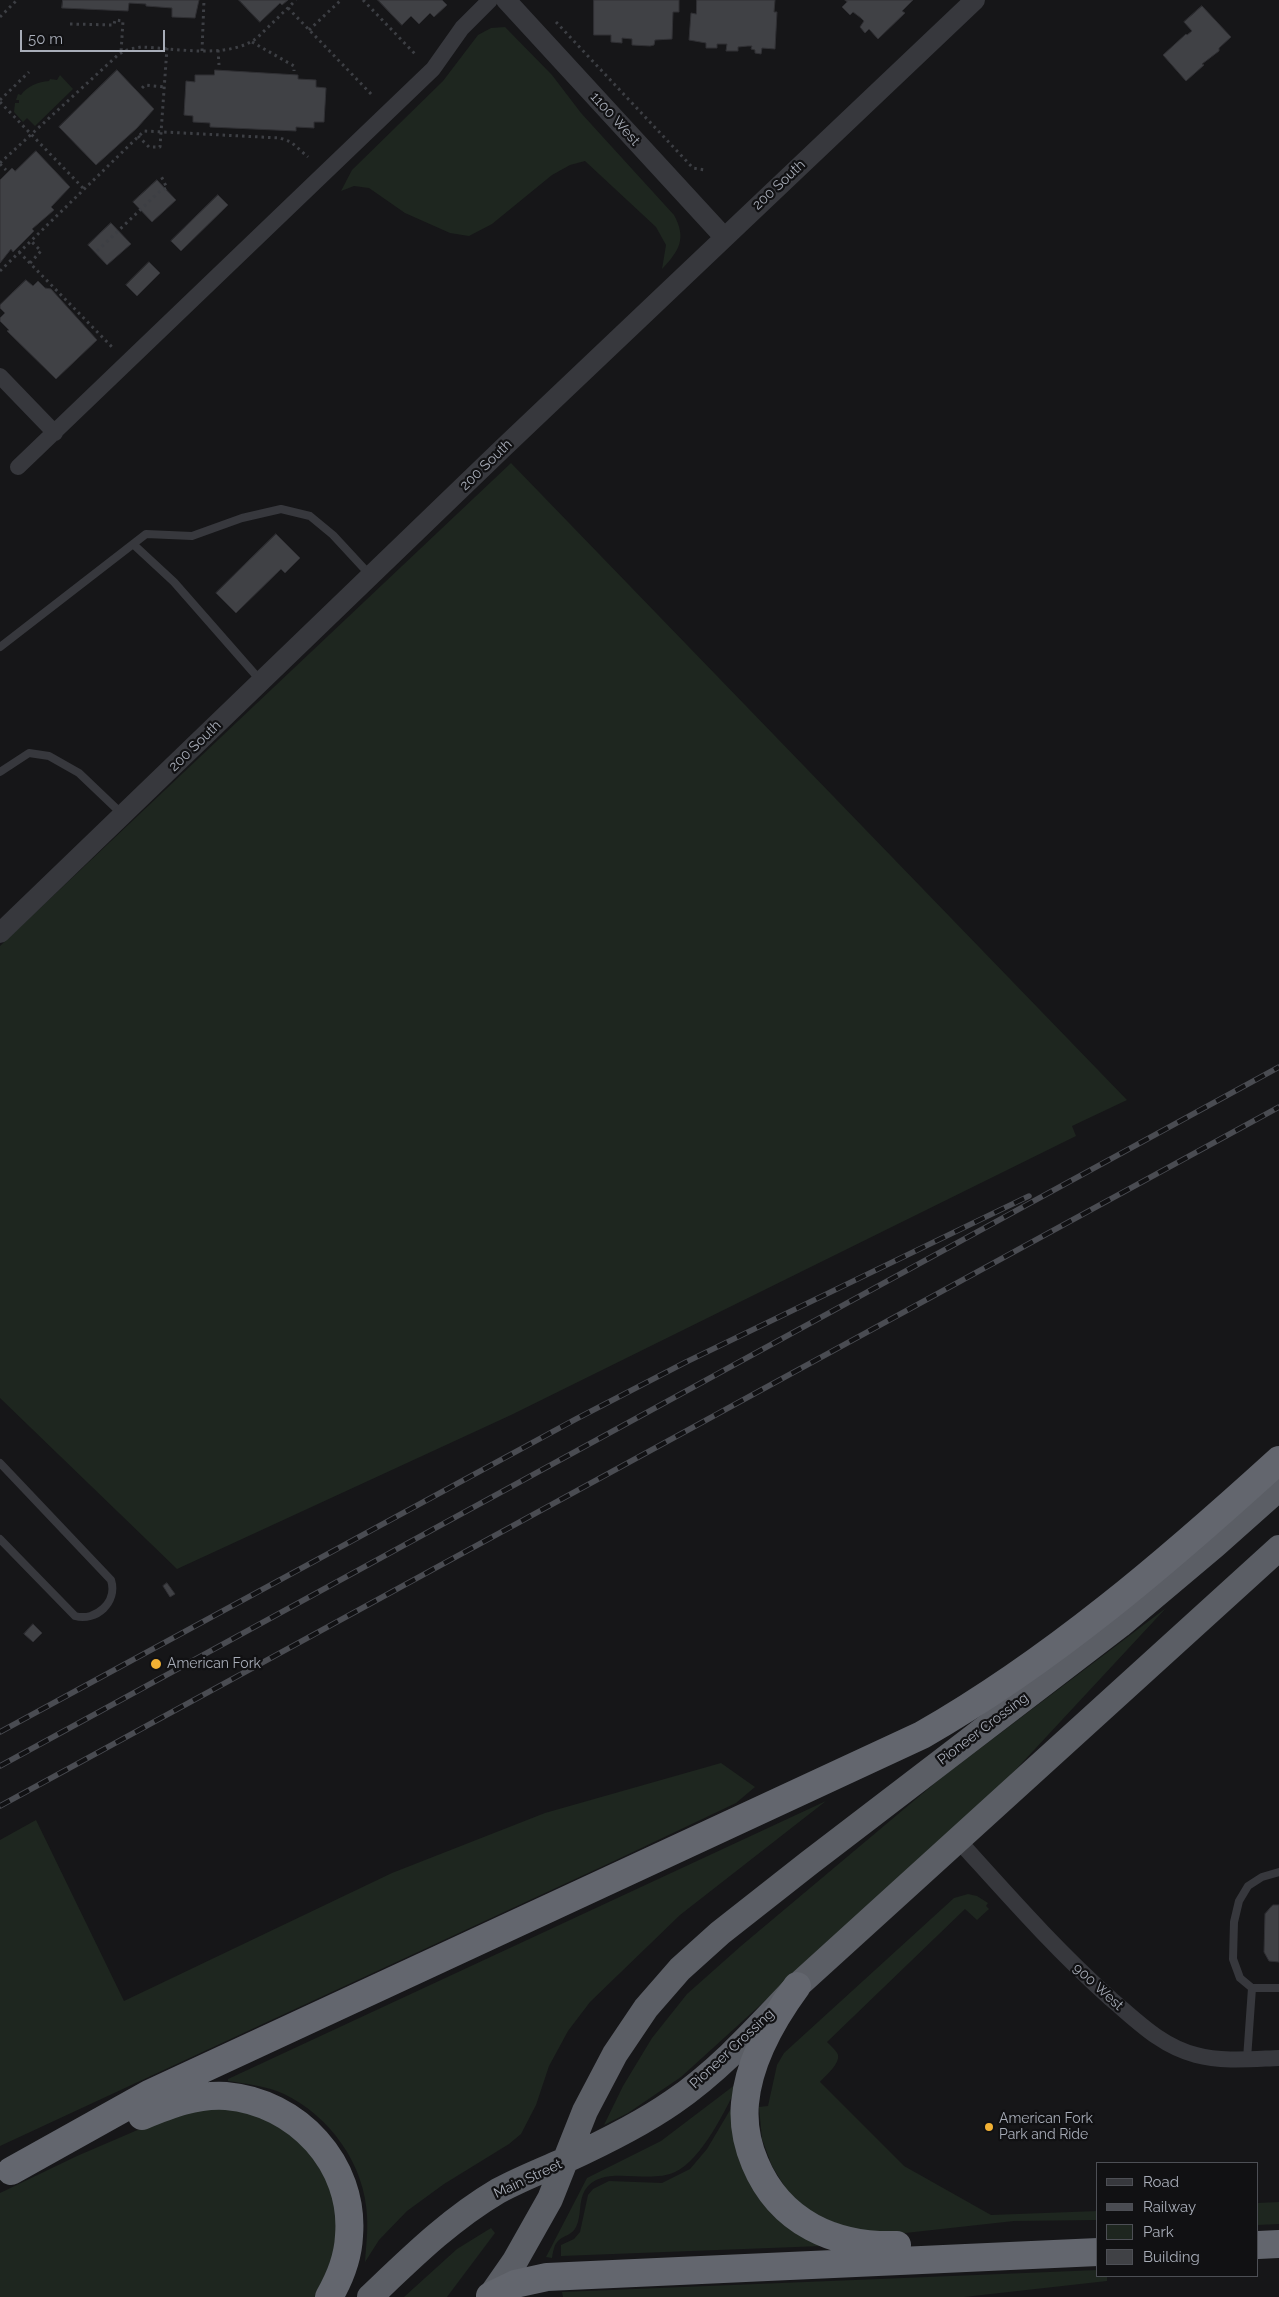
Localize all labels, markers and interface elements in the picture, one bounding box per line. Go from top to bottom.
scale bar [22,20,168,52]
text: 50 m [28,30,63,48]
street label: 1100 West [587,89,643,149]
street label: 200 South [749,156,809,214]
street label: 200 South [456,436,516,494]
street label: 200 South [165,717,225,775]
place label: American Fork [167,1656,261,1672]
marker: American Fork [149,1657,163,1671]
street label: Pioneer Crossing [934,1689,1032,1769]
street label: 900 West [1069,1960,1127,2014]
street label: Pioneer Crossing [686,2006,778,2092]
place label: American Fork Park and Ride [999,2111,1093,2144]
marker: American Fork Park and Ride [983,2121,995,2133]
street label: Main Street [491,2156,565,2202]
legend [1096,2162,1259,2277]
text: Road [1143,2173,1179,2191]
text: Railway [1143,2198,1196,2216]
text: Park [1143,2223,1174,2241]
text: Building [1143,2248,1200,2266]

